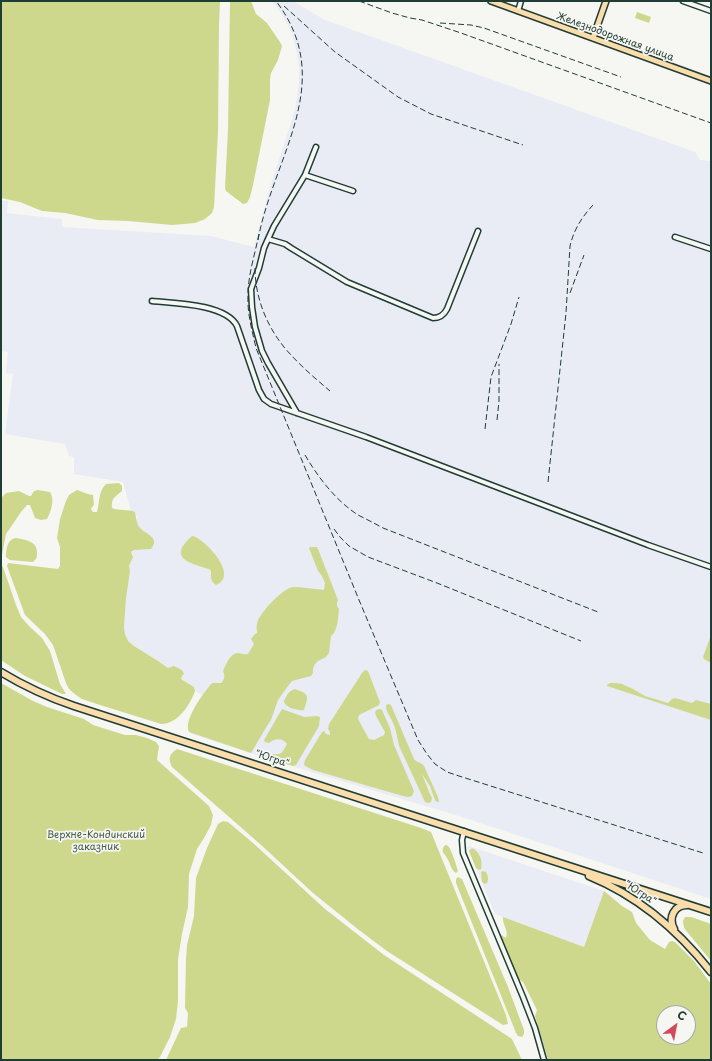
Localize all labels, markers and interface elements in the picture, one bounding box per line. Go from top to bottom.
street label: Железнодорожная улица [555,10,675,64]
street label: "Югра" [253,748,291,770]
park label: Верхне-Кондинский заказник [47,829,145,852]
street label: "Югра" [622,878,658,908]
north arrow [656,1005,696,1045]
text: С [674,1006,690,1025]

